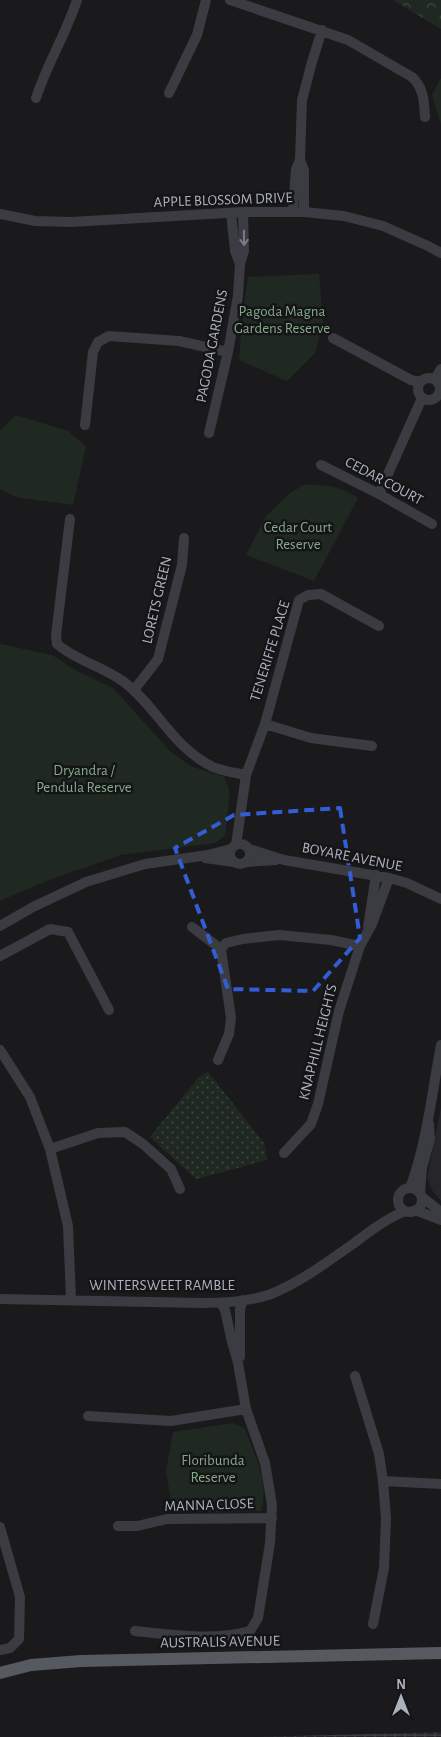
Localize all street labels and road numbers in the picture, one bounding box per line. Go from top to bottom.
street label: APPLE BLOSSOM DRIVE [153,190,293,210]
street label: PAGODA GARDENS [194,288,230,404]
street label: CEDAR COURT [343,454,426,508]
street label: LORETS GREEN [140,555,174,645]
street label: TENERIFFE PLACE [248,599,292,703]
street label: BOYARE AVENUE [301,840,403,874]
street label: KNAPHILL HEIGHTS [296,983,340,1101]
street label: WINTERSWEET RAMBLE [89,1278,235,1293]
street label: MANNA CLOSE [164,1496,254,1514]
street label: AUSTRALIS AVENUE [160,1633,280,1651]

